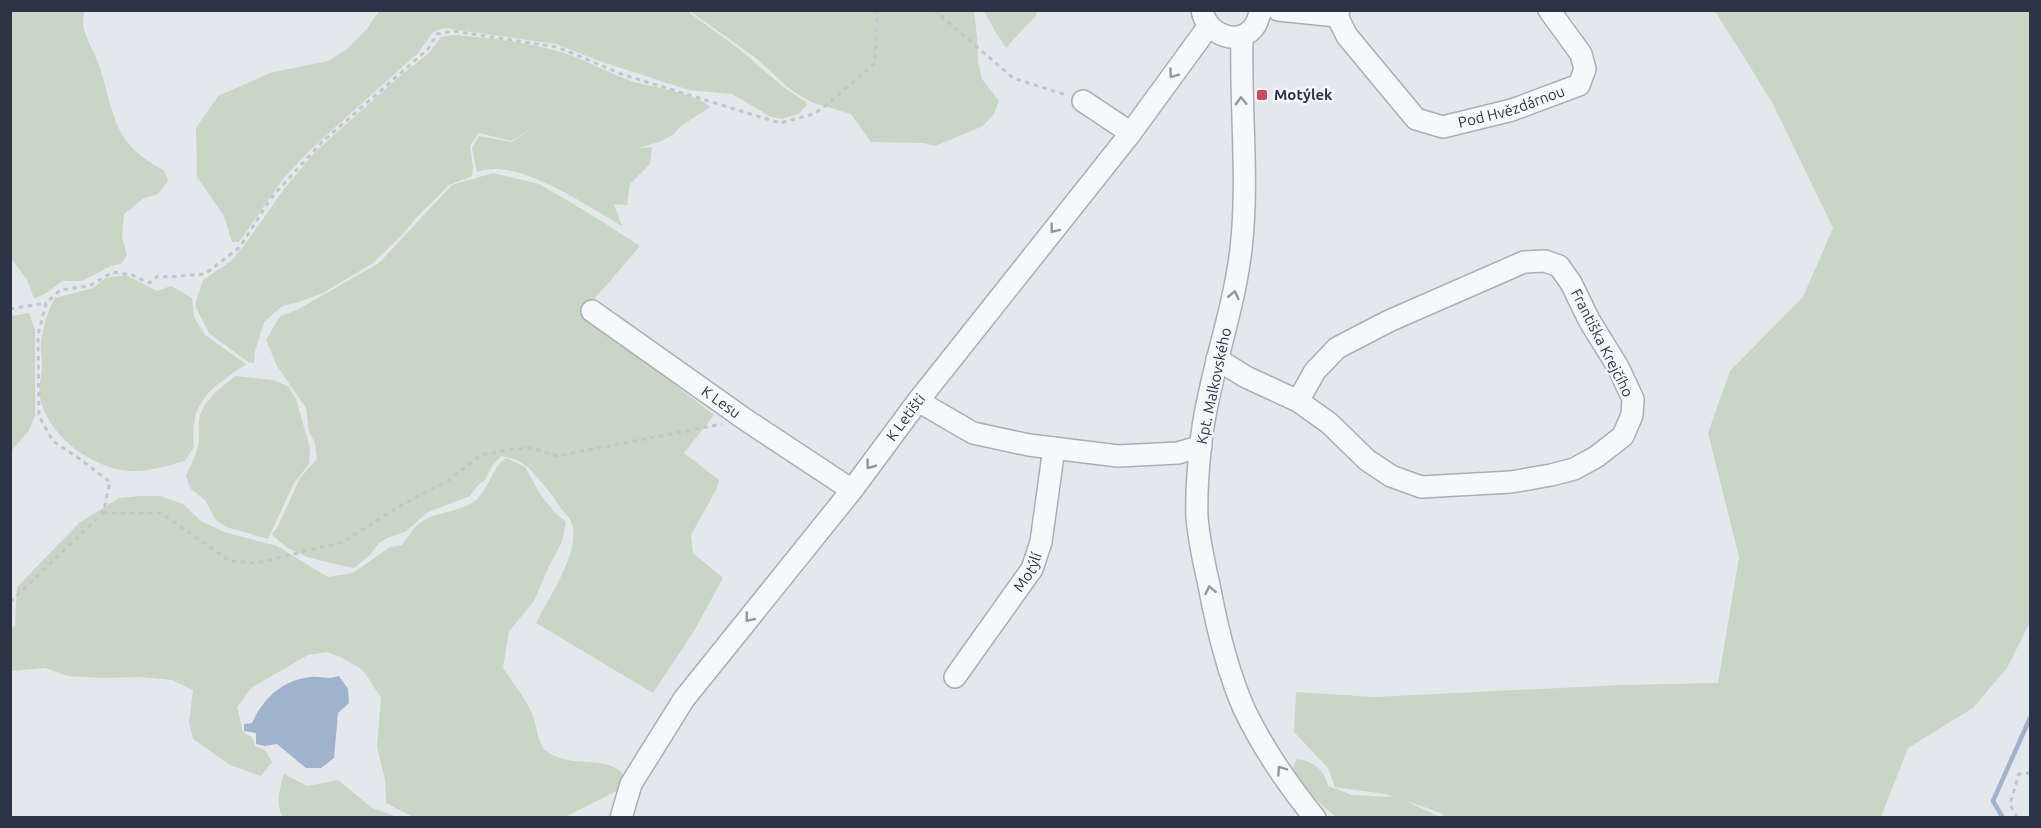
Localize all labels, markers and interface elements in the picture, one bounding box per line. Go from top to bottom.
one-way arrow [1169,67,1180,78]
street label: Pod Hvězdárnou [1456,82,1567,131]
place label: Motýlek [1274,86,1333,103]
marker: Motýlek [1255,88,1269,102]
one-way arrow [1235,97,1248,106]
one-way arrow [1051,222,1062,233]
street label: Františka Krejčího [1568,286,1637,400]
one-way arrow [1226,290,1239,300]
street label: Kpt. Malkovského [1193,326,1234,446]
street label: K Lesu [699,382,744,421]
street label: K Letišti [882,390,928,444]
one-way arrow [866,459,877,470]
street label: Motýlí [1010,550,1045,595]
one-way arrow [1204,586,1217,596]
one-way arrow [745,611,756,622]
one-way arrow [1277,766,1288,777]

